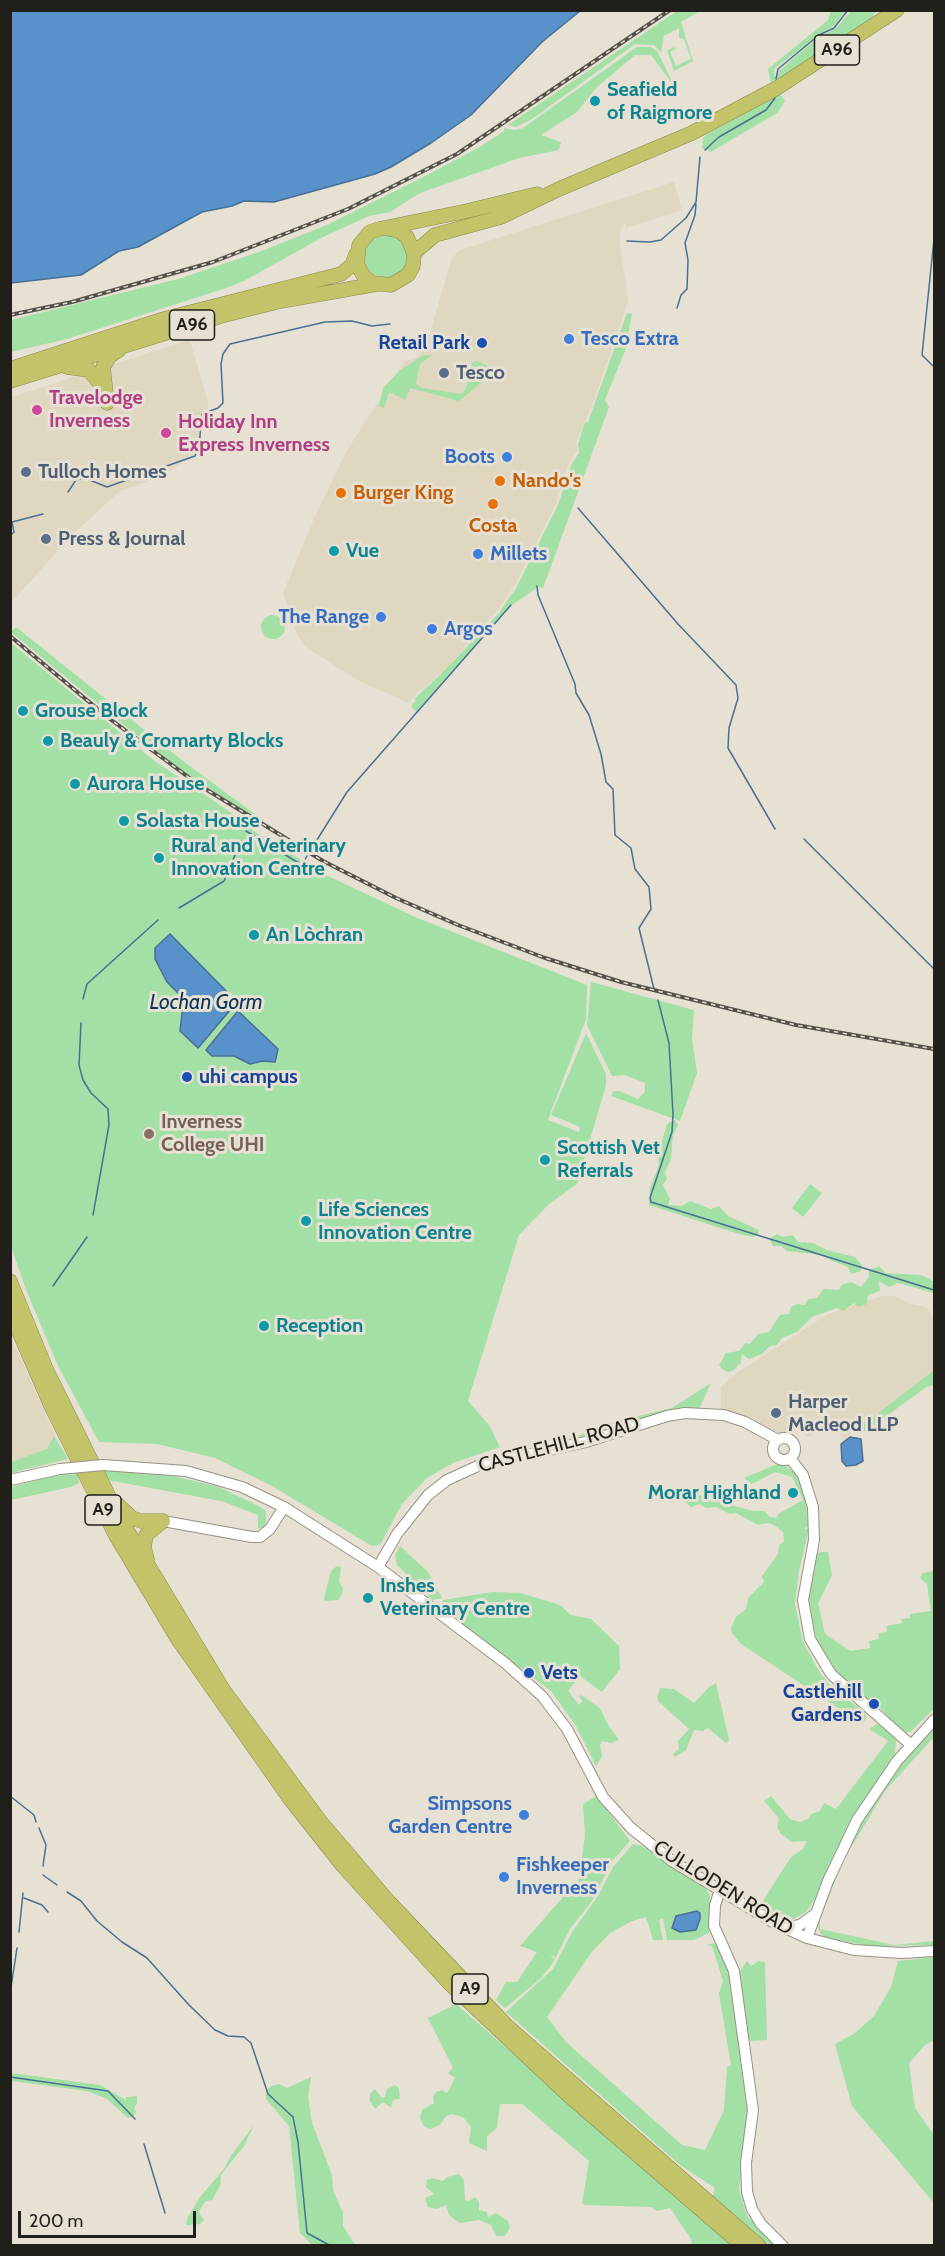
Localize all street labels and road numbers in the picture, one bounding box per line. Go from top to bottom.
road number: A96 [814,35,860,65]
road number: A96 [170,310,214,340]
street label: CASTLEHILL ROAD [476,1412,642,1478]
road number: A9 [85,1495,121,1525]
street label: CULLODEN ROAD [649,1835,797,1941]
road number: A9 [452,1974,488,2004]

